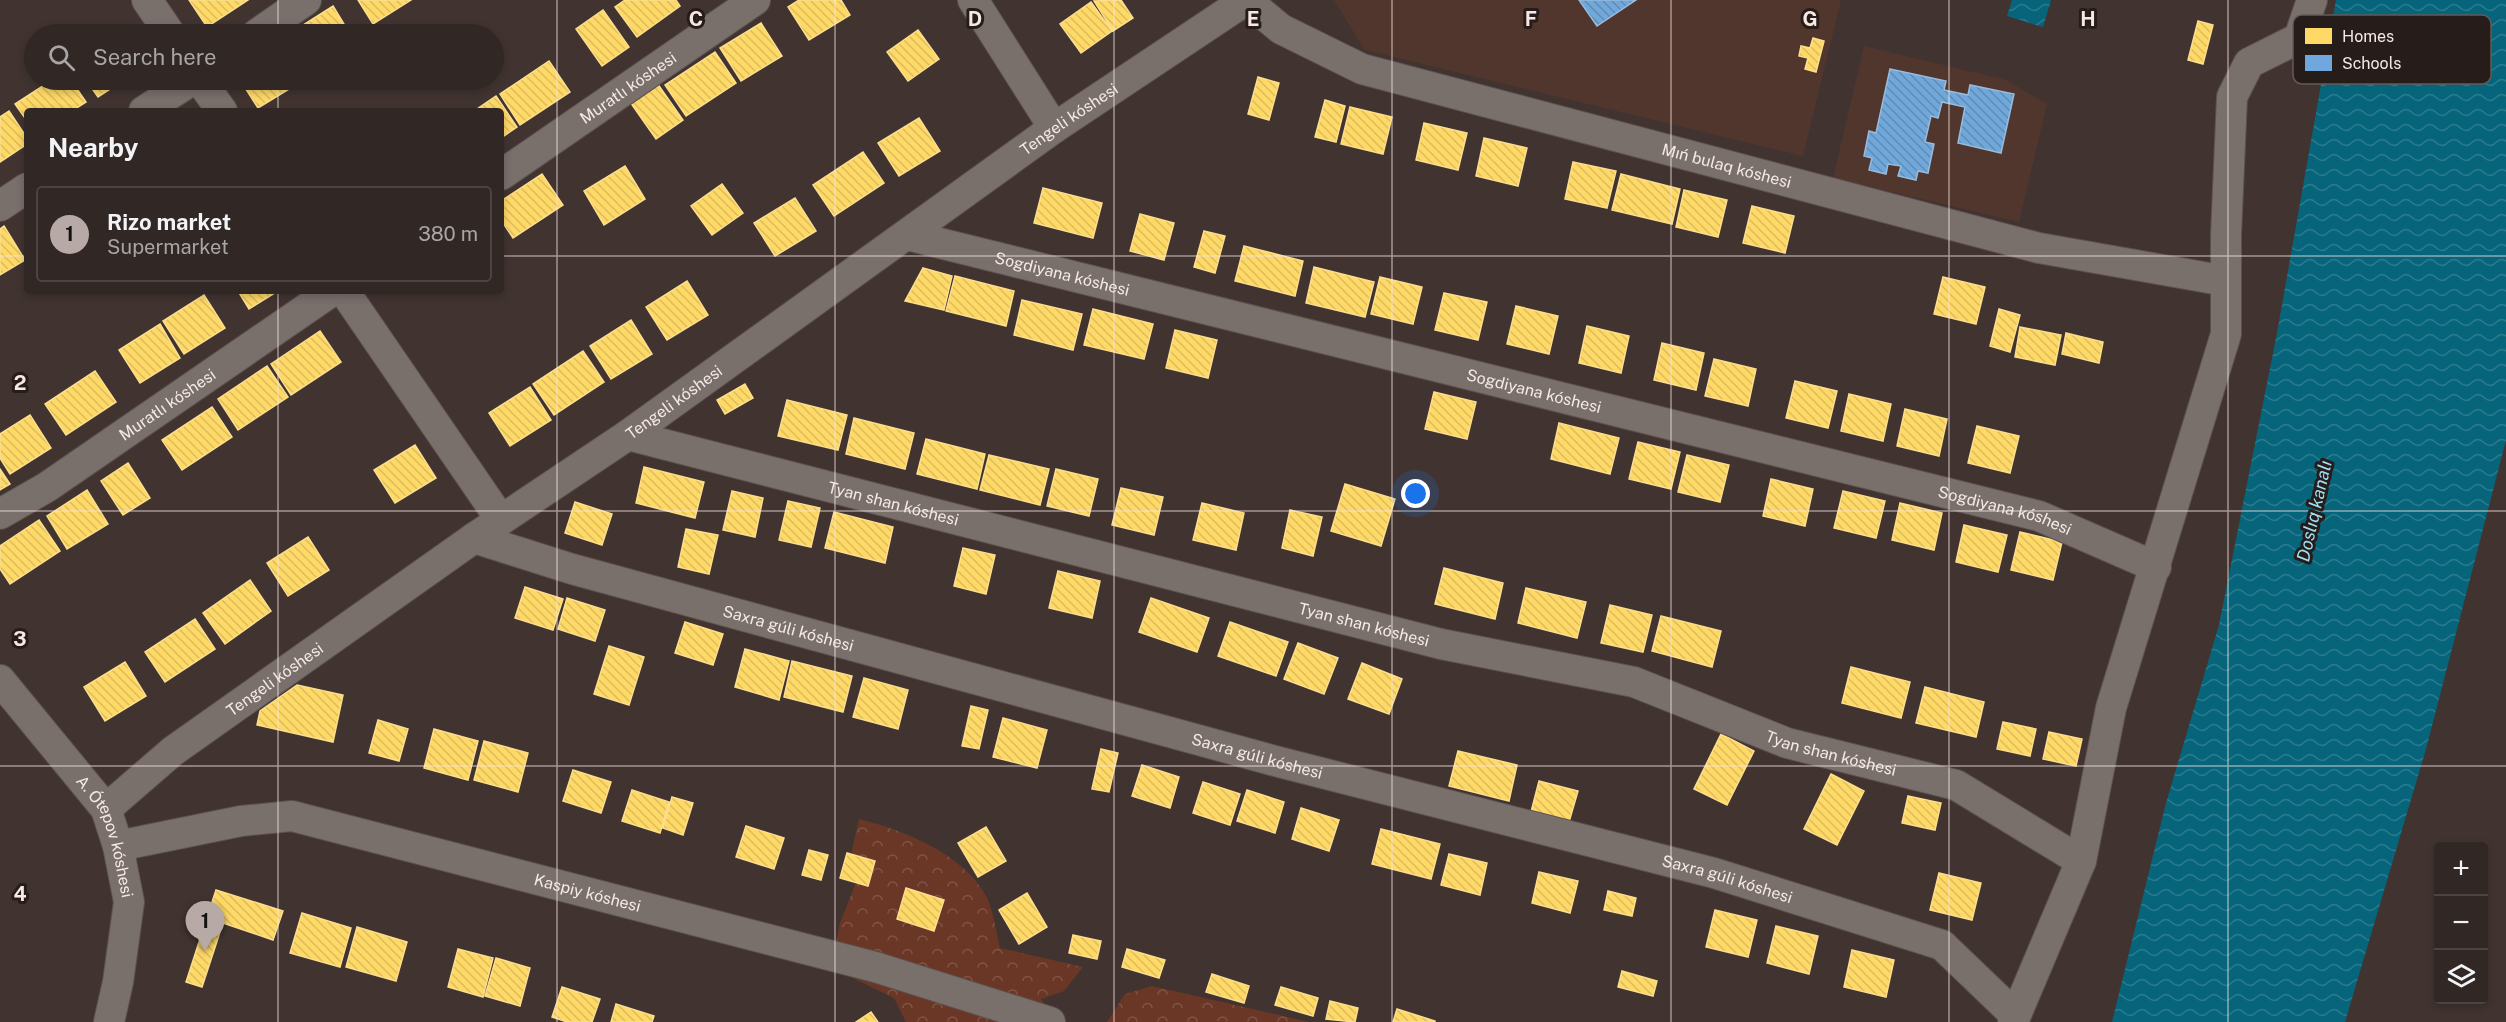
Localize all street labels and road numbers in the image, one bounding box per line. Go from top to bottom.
street label: Muratlı kóshesi [576,48,680,127]
street label: Tengeli kóshesi [1016,79,1121,159]
street label: Mıń bulaq kóshesi [1660,139,1794,192]
street label: Sogdiyana kóshesi [993,248,1132,299]
street label: Tengeli kóshesi [622,361,726,443]
street label: Muratlı kóshesi [115,365,219,444]
street label: Sogdiyana kóshesi [1465,365,1603,417]
street label: Tyan shan kóshesi [826,477,961,529]
street label: Sogdiyana kóshesi [1936,482,2075,539]
street label: Tyan shan kóshesi [1297,598,1432,650]
street label: Saxra gúli kóshesi [721,601,856,655]
street label: Tengeli kóshesi [222,638,327,720]
street label: Tyan shan kóshesi [1763,726,1898,779]
street label: Saxra gúli kóshesi [1190,729,1325,782]
street label: A. Ótepov kóshesi [73,771,137,899]
street label: Saxra gúli kóshesi [1660,851,1795,907]
street label: Kaspiy kóshesi [532,870,643,915]

